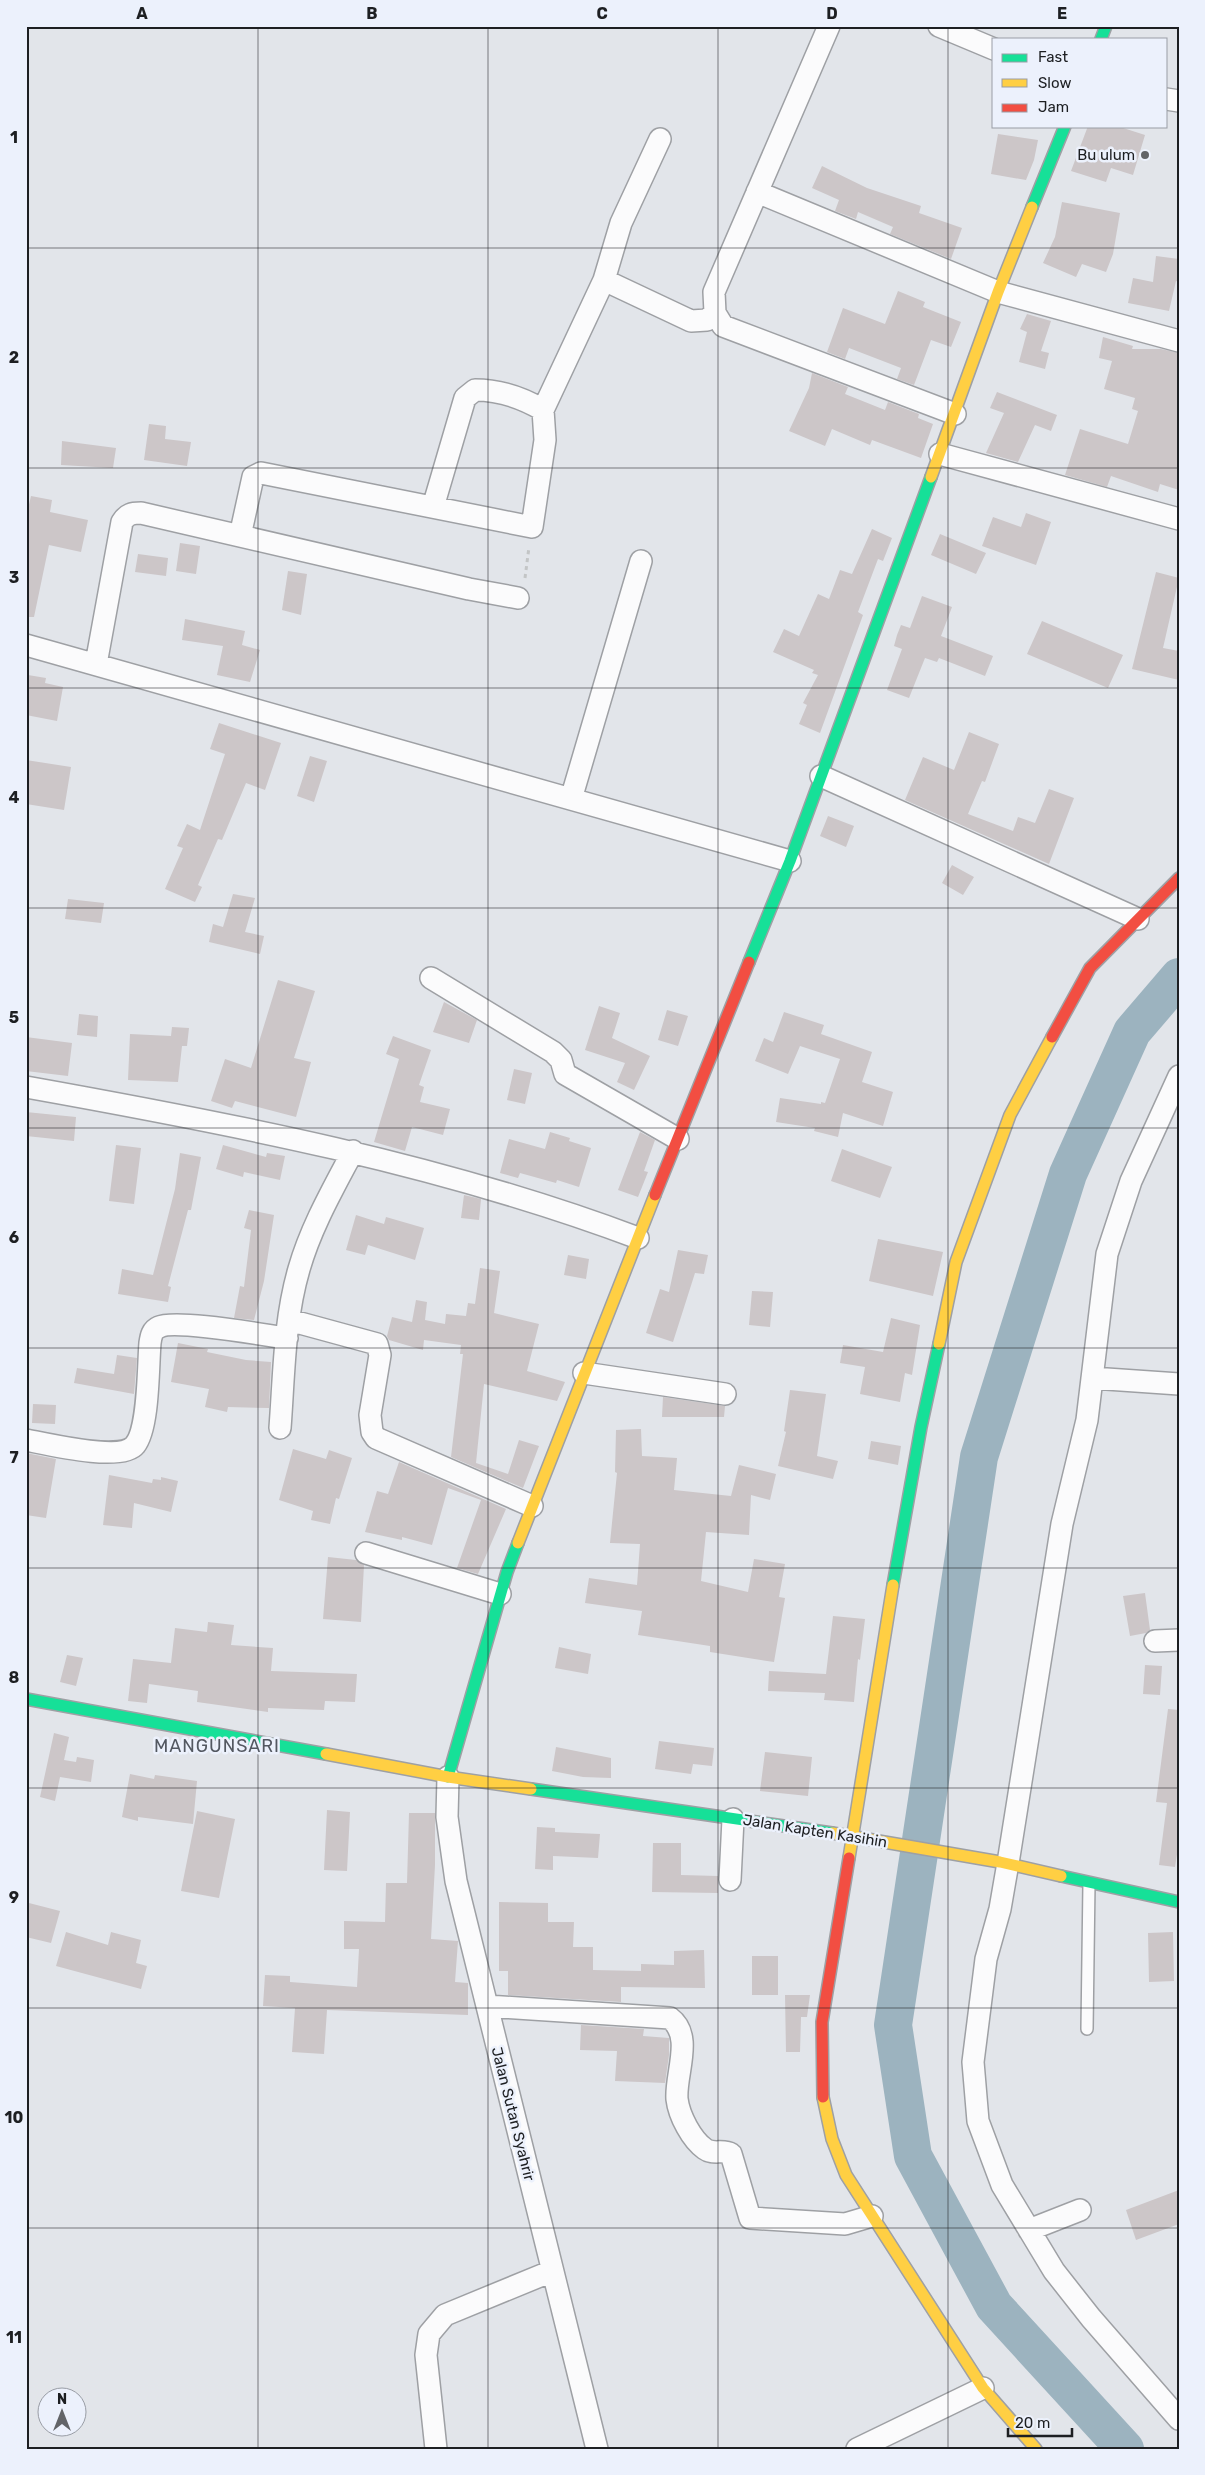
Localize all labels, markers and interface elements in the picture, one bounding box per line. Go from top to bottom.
text: A [136,4,148,23]
text: B [366,4,378,23]
text: C [596,4,608,23]
text: D [826,4,838,23]
text: E [1057,4,1067,23]
legend [992,38,1168,128]
text: Fast [1038,48,1068,66]
text: Slow [1038,74,1071,92]
text: Jam [1038,98,1069,116]
text: 1 [10,128,18,147]
place label: Bu ulum [1077,146,1135,164]
marker: Bu ulum [1139,149,1151,161]
text: 2 [9,348,19,367]
text: 3 [9,568,19,587]
text: 4 [9,788,20,807]
text: 5 [9,1008,19,1027]
text: 6 [9,1228,19,1247]
text: 7 [9,1448,19,1467]
text: 8 [9,1668,20,1687]
district label: MANGUNSARI [154,1735,280,1757]
street label: Jalan Kapten Kasihin [742,1811,888,1851]
text: 9 [9,1888,19,1907]
street label: Jalan Sutan Syahrir [488,2045,538,2183]
text: 10 [5,2108,24,2127]
text: 11 [6,2328,22,2347]
north arrow [38,2388,88,2438]
text: N [57,2391,67,2408]
scale bar [1008,2405,1071,2437]
text: 20 m [1015,2414,1050,2432]

